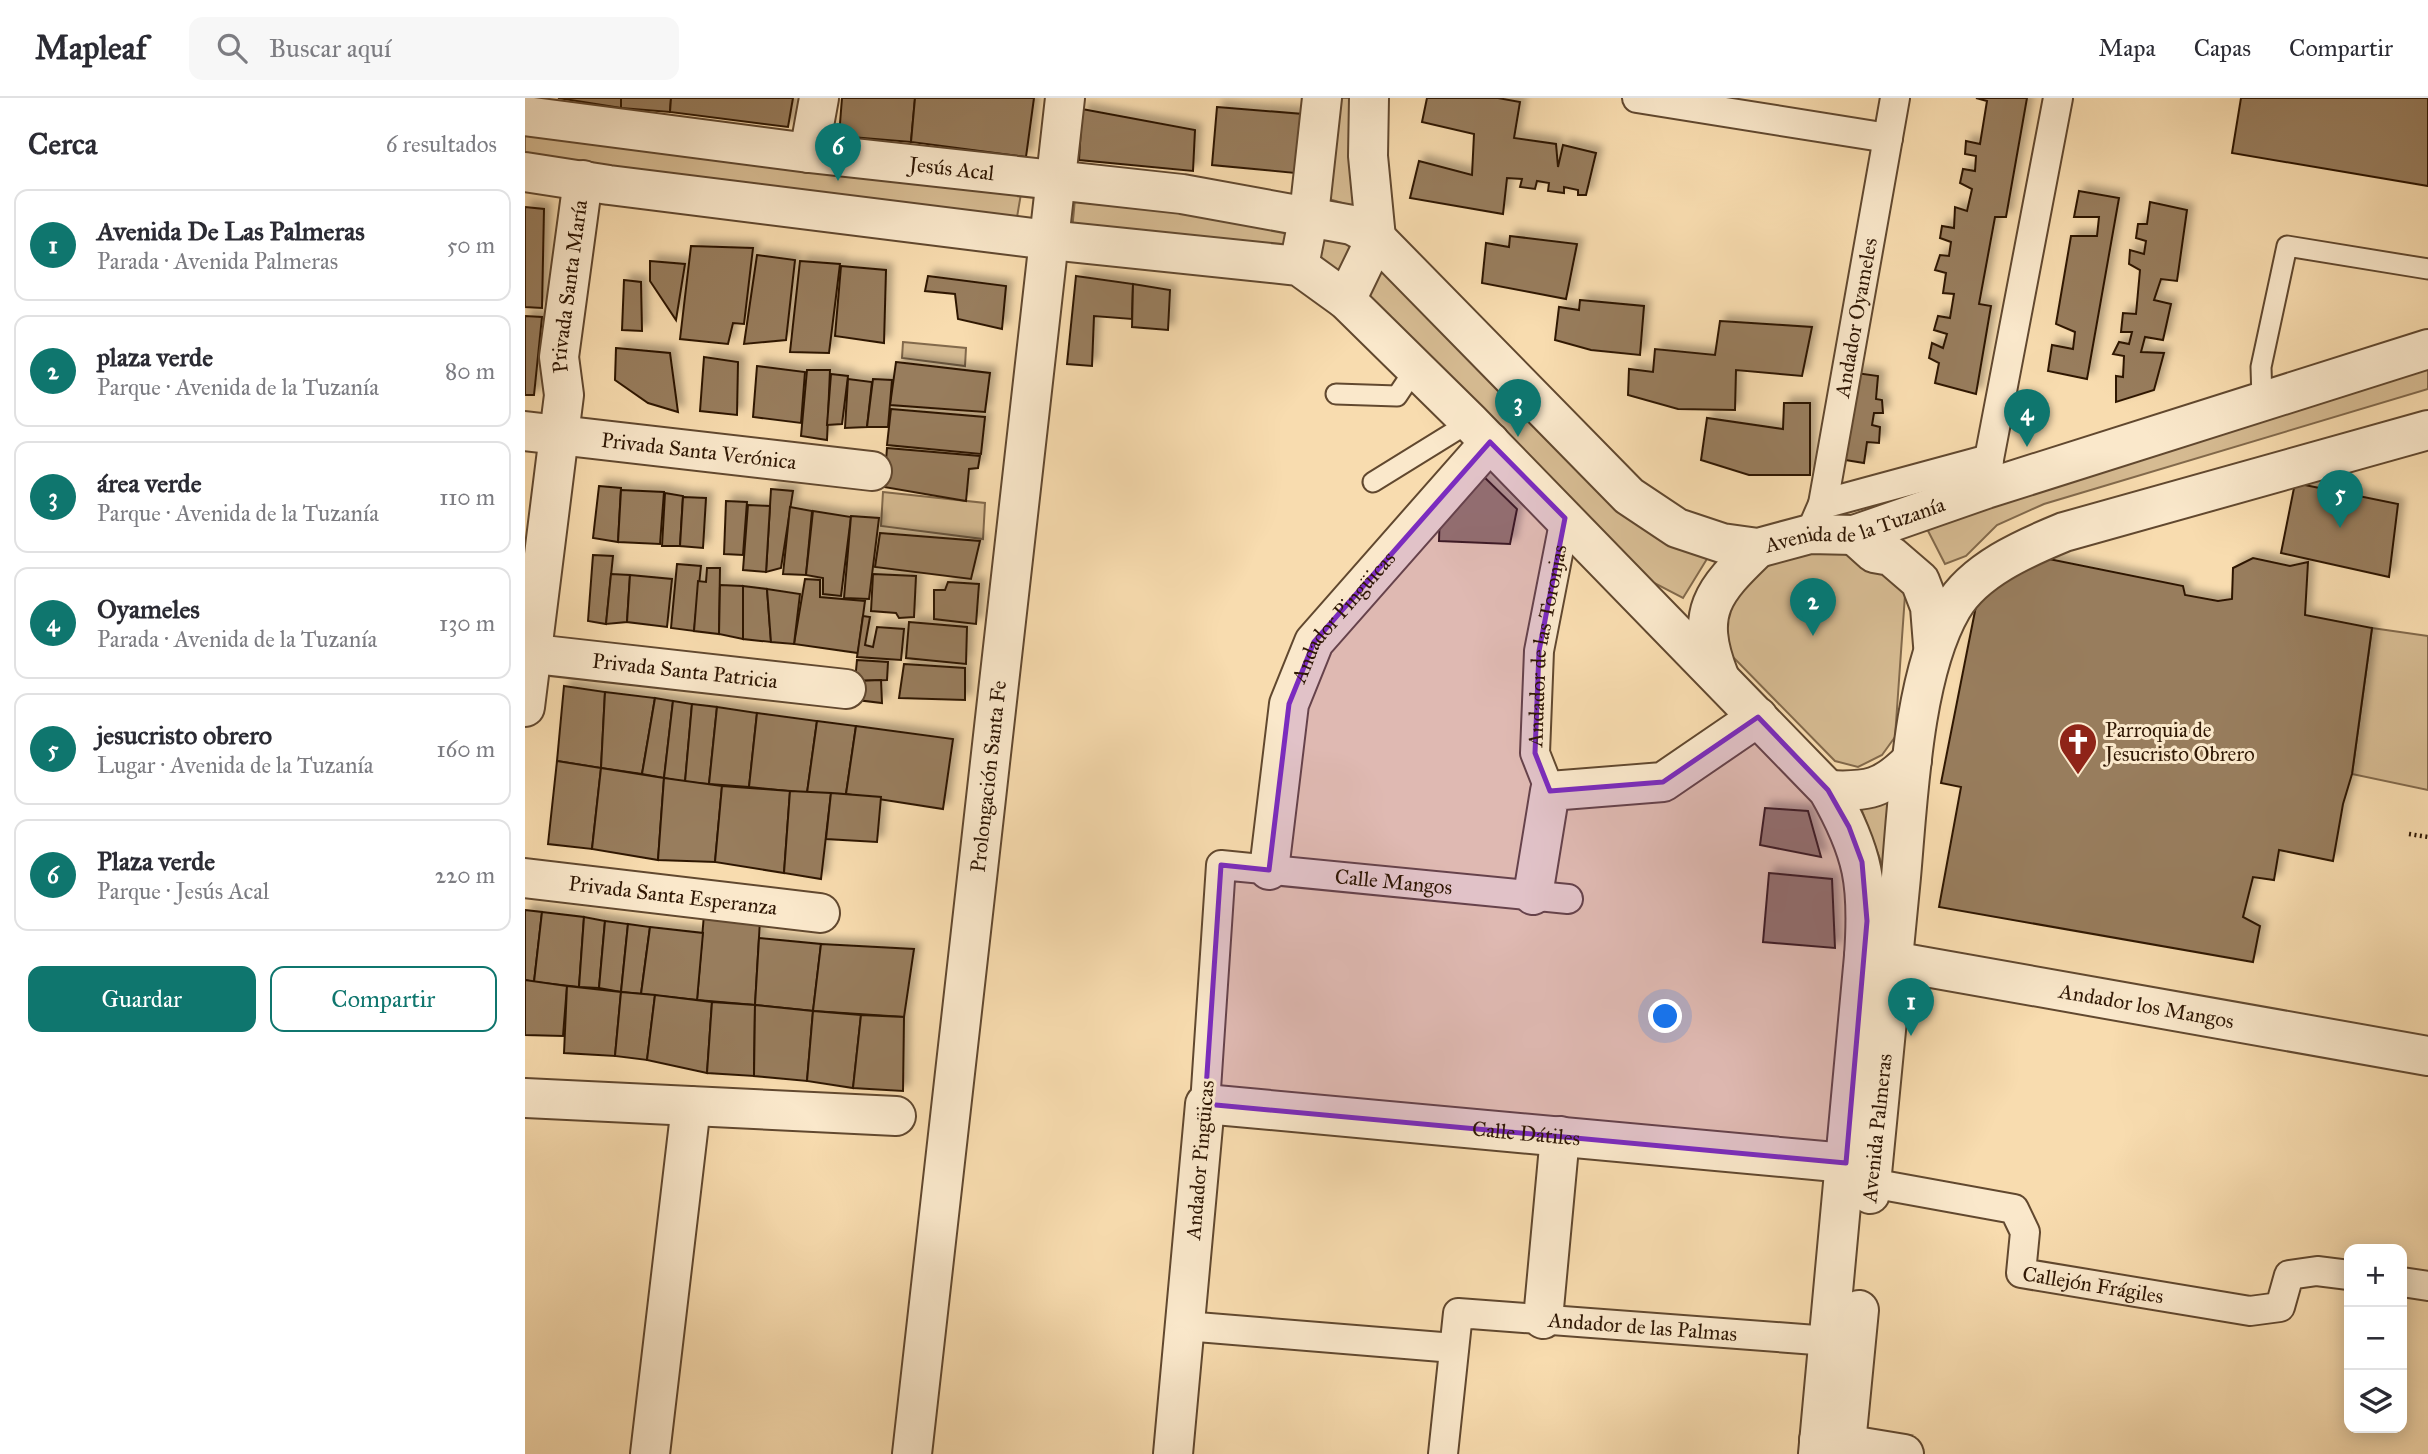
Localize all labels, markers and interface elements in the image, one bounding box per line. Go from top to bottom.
search box [189,17,679,80]
text: Mapleaf [35,28,147,68]
icon: search [213,29,251,67]
text: Buscar aquí [269,32,391,64]
text: Mapa [2099,33,2156,63]
text: Capas [2194,33,2251,63]
text: Compartir [2289,33,2393,63]
pin: 6 [815,123,861,181]
text: Cerca [28,126,97,162]
text: 6 resultados [386,130,497,158]
street label: Jesús Acal [906,151,996,186]
street label: Privada Santa María [546,198,593,374]
text: Avenida De Las Palmeras [97,215,365,247]
text: 1 [48,231,58,259]
text: 50 m [447,231,495,259]
street label: Andador Oyameles [1829,236,1883,400]
text: Parada · Avenida Palmeras [97,247,338,275]
text: plaza verde [97,341,213,373]
text: 2 [47,357,59,385]
text: 80 m [445,357,495,385]
text: Parque · Avenida de la Tuzanía [97,373,379,401]
pin: 3 [1495,379,1541,437]
pin: 4 [2004,389,2050,447]
street label: Privada Santa Verónica [600,427,798,475]
text: área verde [97,467,201,499]
pin: 5 [2317,470,2363,528]
text: 3 [48,483,58,511]
text: 110 m [439,483,495,511]
street label: Avenida de la Tuzanía [1761,491,1949,559]
text: Parque · Avenida de la Tuzanía [97,499,379,527]
street label: Andador de las Toronjas [1522,542,1572,748]
street label: Andador Pingüicas [1285,546,1401,688]
pin: 2 [1790,578,1836,636]
text: Oyameles [97,593,200,625]
text: 4 [47,609,59,637]
text: 130 m [439,609,495,637]
text: Parada · Avenida de la Tuzanía [97,625,377,653]
street label: Privada Santa Patricia [591,648,779,694]
street label: Prolongación Santa Fe [965,679,1012,874]
place label: Parroquia de Jesucristo Obrero [2103,717,2255,767]
text: jesucristo obrero [97,719,272,751]
church icon: Parroquia de Jesucristo Obrero [2057,721,2099,776]
text: 5 [48,735,58,763]
text: 160 m [437,735,495,763]
text: Lugar · Avenida de la Tuzanía [97,751,373,779]
text: Plaza verde [97,845,215,877]
text: 6 [47,861,59,889]
text: 220 m [435,861,495,889]
street label: Calle Mangos [1334,863,1454,901]
street label: Privada Santa Esperanza [567,870,779,921]
text: Parque · Jesús Acal [97,877,269,905]
button: Guardar [28,966,256,1032]
button: Compartir [270,966,497,1032]
pin: 1 [1888,978,1934,1036]
street label: Andador los Mangos [2056,978,2236,1034]
your location [1648,999,1682,1033]
street label: Avenida Palmeras [1856,1052,1898,1205]
street label: Andador Pingüicas [1180,1079,1220,1242]
street label: Calle Dátiles [1471,1116,1581,1151]
map controls [2344,1244,2407,1433]
button: + [2344,1244,2407,1307]
street label: Callejón Frágiles [2020,1260,2165,1309]
street label: Andador de las Palmas [1546,1307,1738,1347]
button: − [2344,1307,2407,1370]
button: layers [2344,1370,2407,1433]

